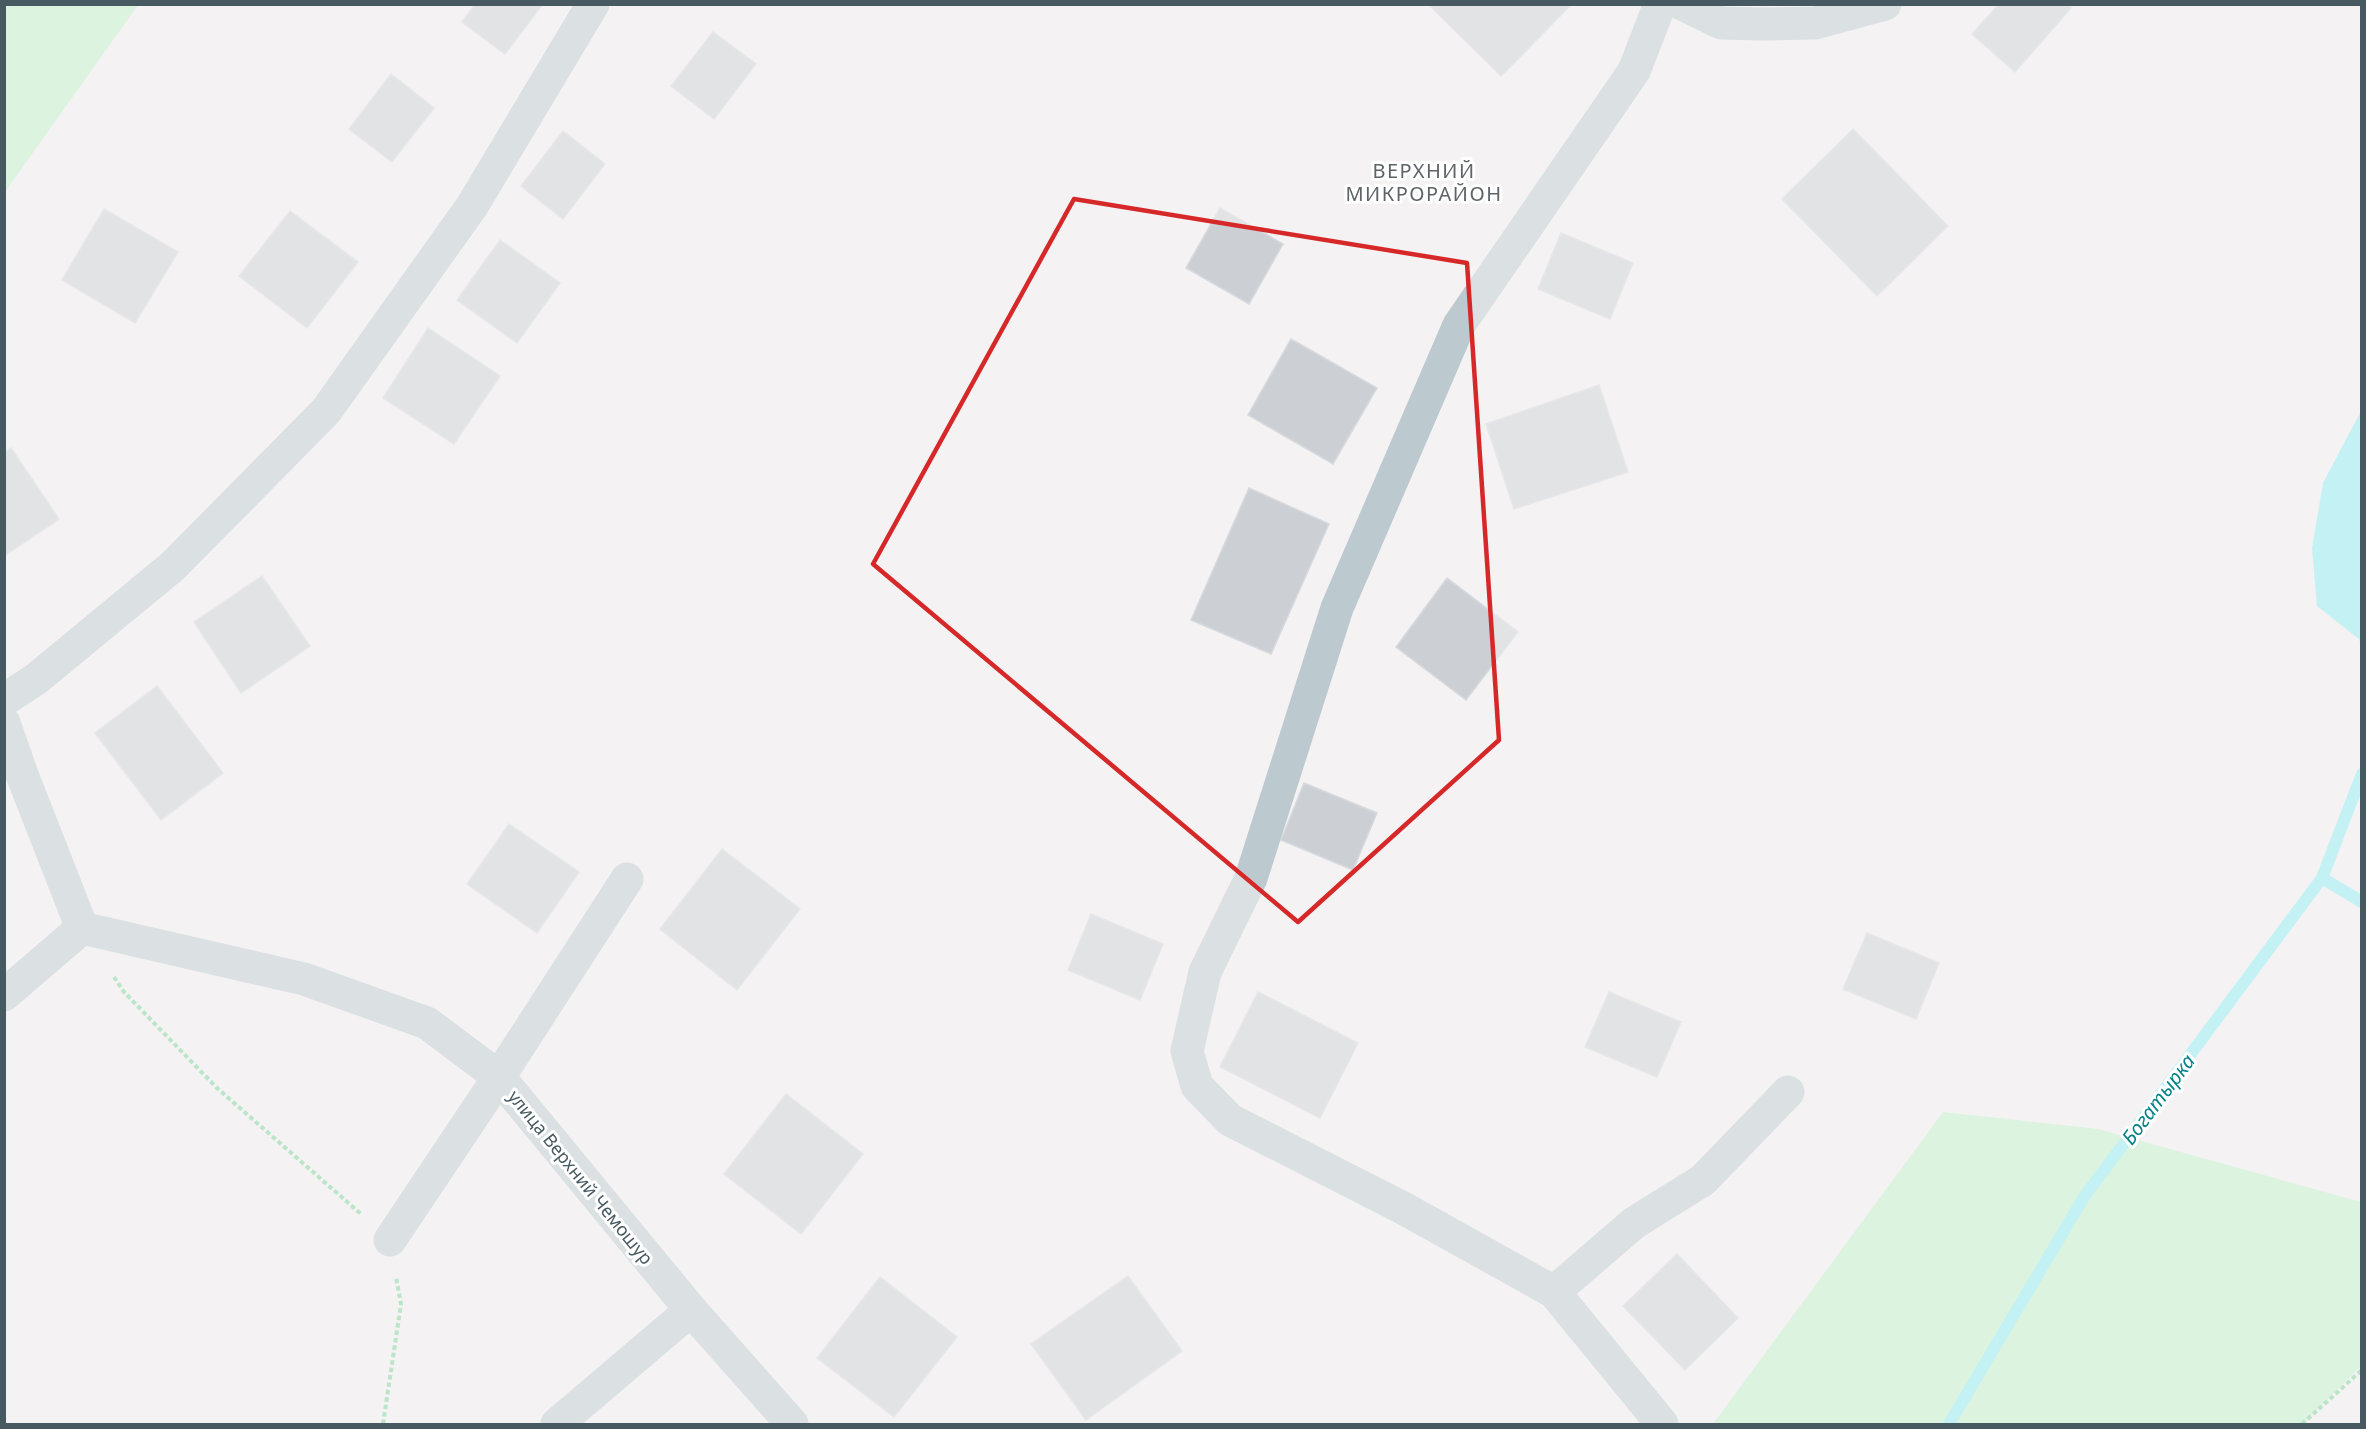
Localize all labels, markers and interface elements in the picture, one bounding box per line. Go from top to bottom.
district label: ВЕРХНИЙ МИКРОРАЙОН [1345,157,1503,207]
water label: Богатырка [2115,1048,2201,1150]
street label: улица Верхний Чемошур [503,1085,659,1269]

